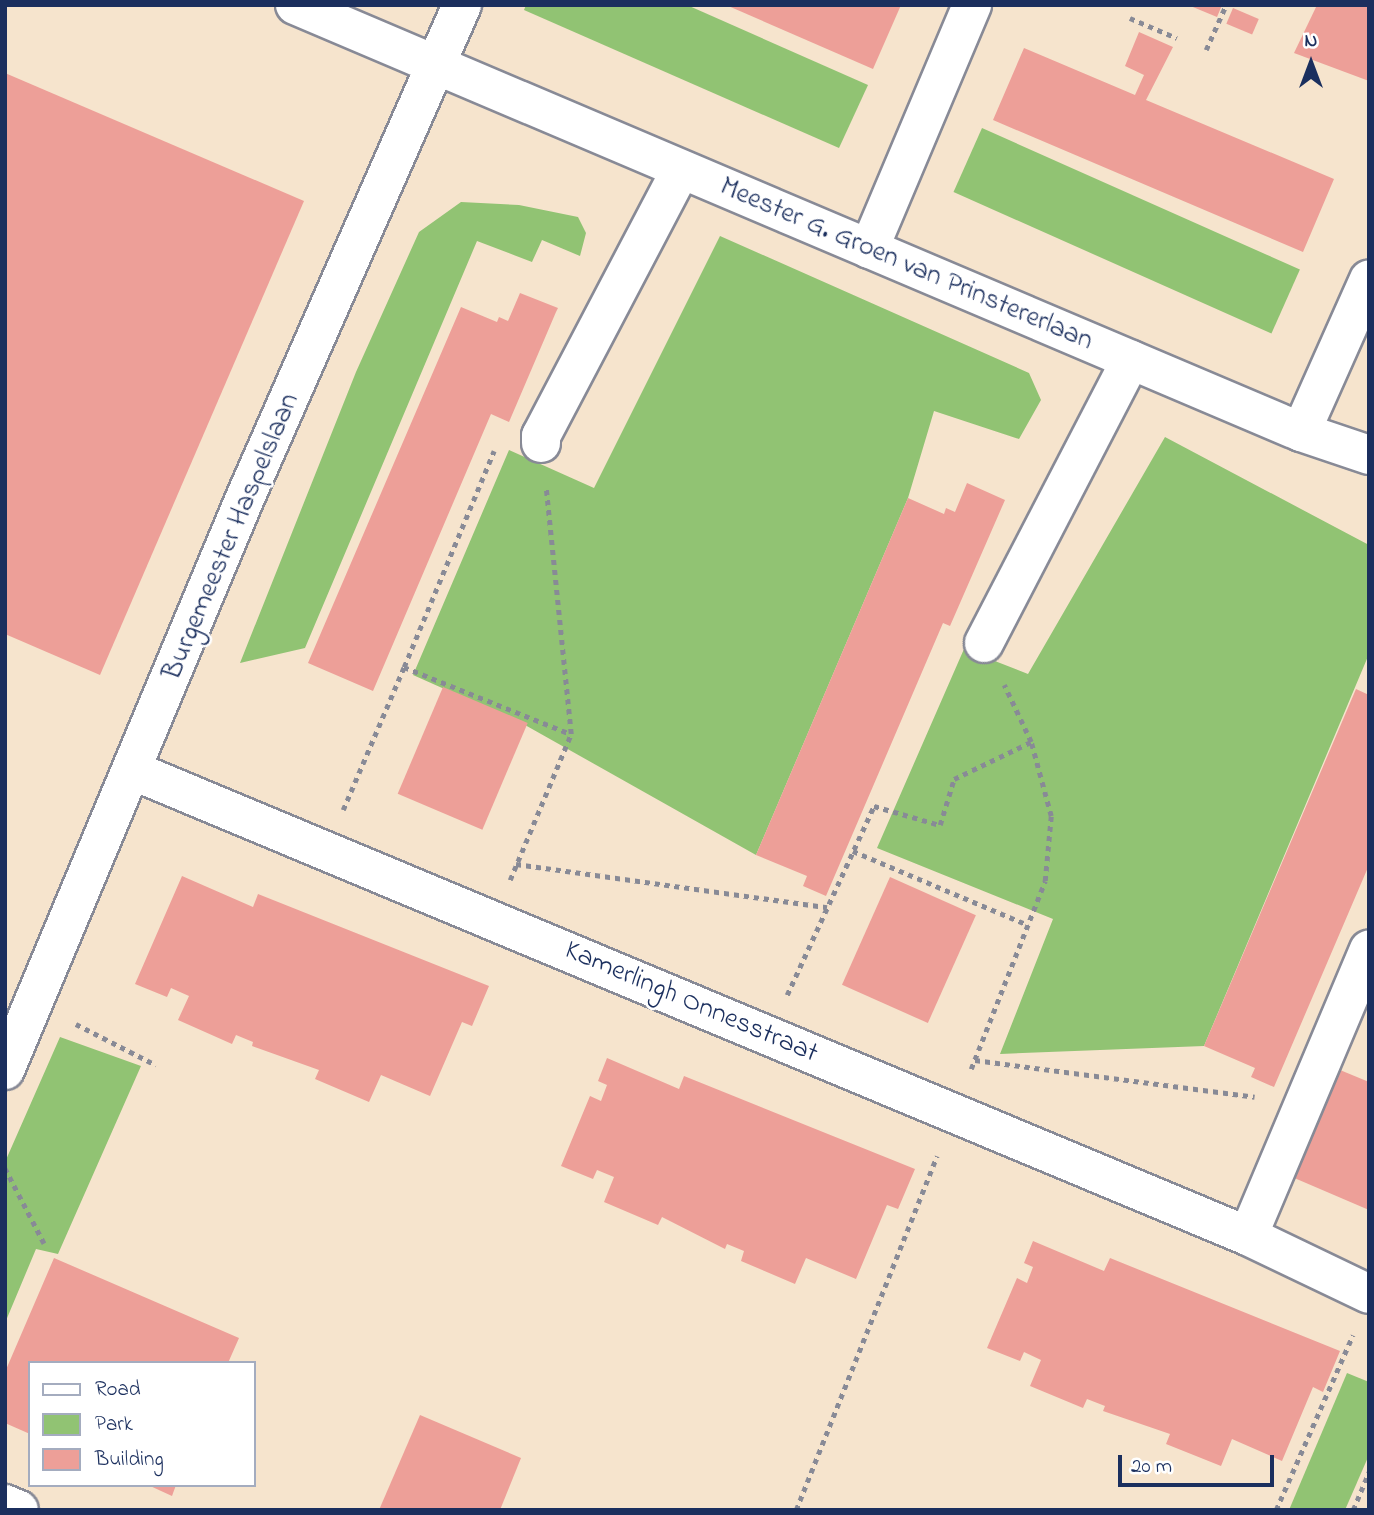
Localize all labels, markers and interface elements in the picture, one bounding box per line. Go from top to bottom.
north arrow [1276,28,1346,98]
text: N [1305,28,1317,55]
street label: Meester G. Groen van Prinstererlaan [714,171,1098,359]
street label: Burgemeester Haspelslaan [156,388,308,686]
street label: Kamerlingh Onnesstraat [559,934,823,1072]
legend [28,1361,256,1487]
text: Road [95,1375,141,1405]
text: Park [95,1410,133,1440]
scale bar [1122,1442,1278,1486]
text: Building [95,1445,164,1475]
text: 20 m [1131,1452,1172,1482]

